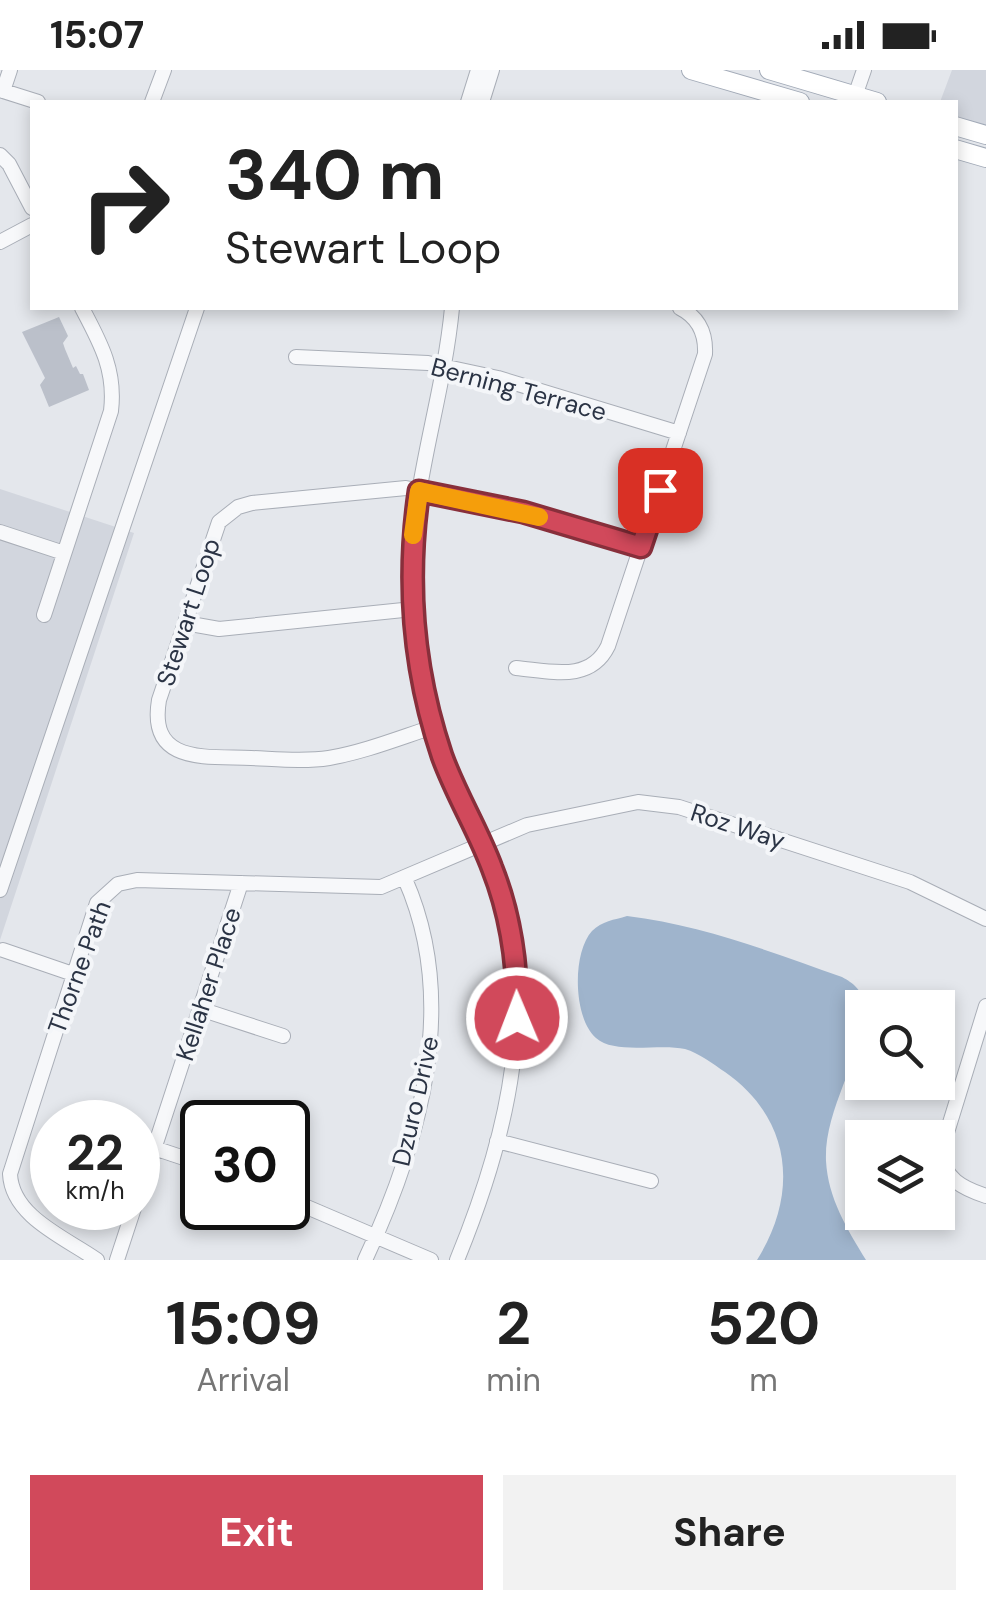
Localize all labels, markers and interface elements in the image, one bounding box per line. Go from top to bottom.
text: 15:07 [50,10,144,60]
text: 340 m [225,130,444,221]
icon: right [60,140,190,270]
text: Stewart Loop [225,218,501,277]
street label: Berning Terrace [427,350,610,429]
pin [618,448,703,533]
icon: arrive [633,463,688,518]
street label: Stewart Loop [149,534,228,690]
street label: Roz Way [687,796,789,857]
street label: Thorne Path [40,896,119,1038]
street label: Kellaher Place [168,903,249,1065]
position arrow [465,966,569,1070]
map controls [845,990,955,1230]
button: search [845,990,955,1100]
street label: Dzuro Drive [385,1033,446,1169]
speed limit sign: 30 [180,1100,310,1230]
text: 22 [66,1120,124,1186]
button: layers [845,1120,955,1230]
text: km/h [65,1174,125,1207]
text: 15:09 [166,1284,321,1363]
text: 2 [496,1284,531,1363]
text: 520 [707,1284,820,1363]
text: Arrival [197,1359,290,1401]
text: min [486,1359,541,1401]
text: m [749,1359,778,1401]
button: Exit [30,1475,483,1590]
button: Share [503,1475,956,1590]

